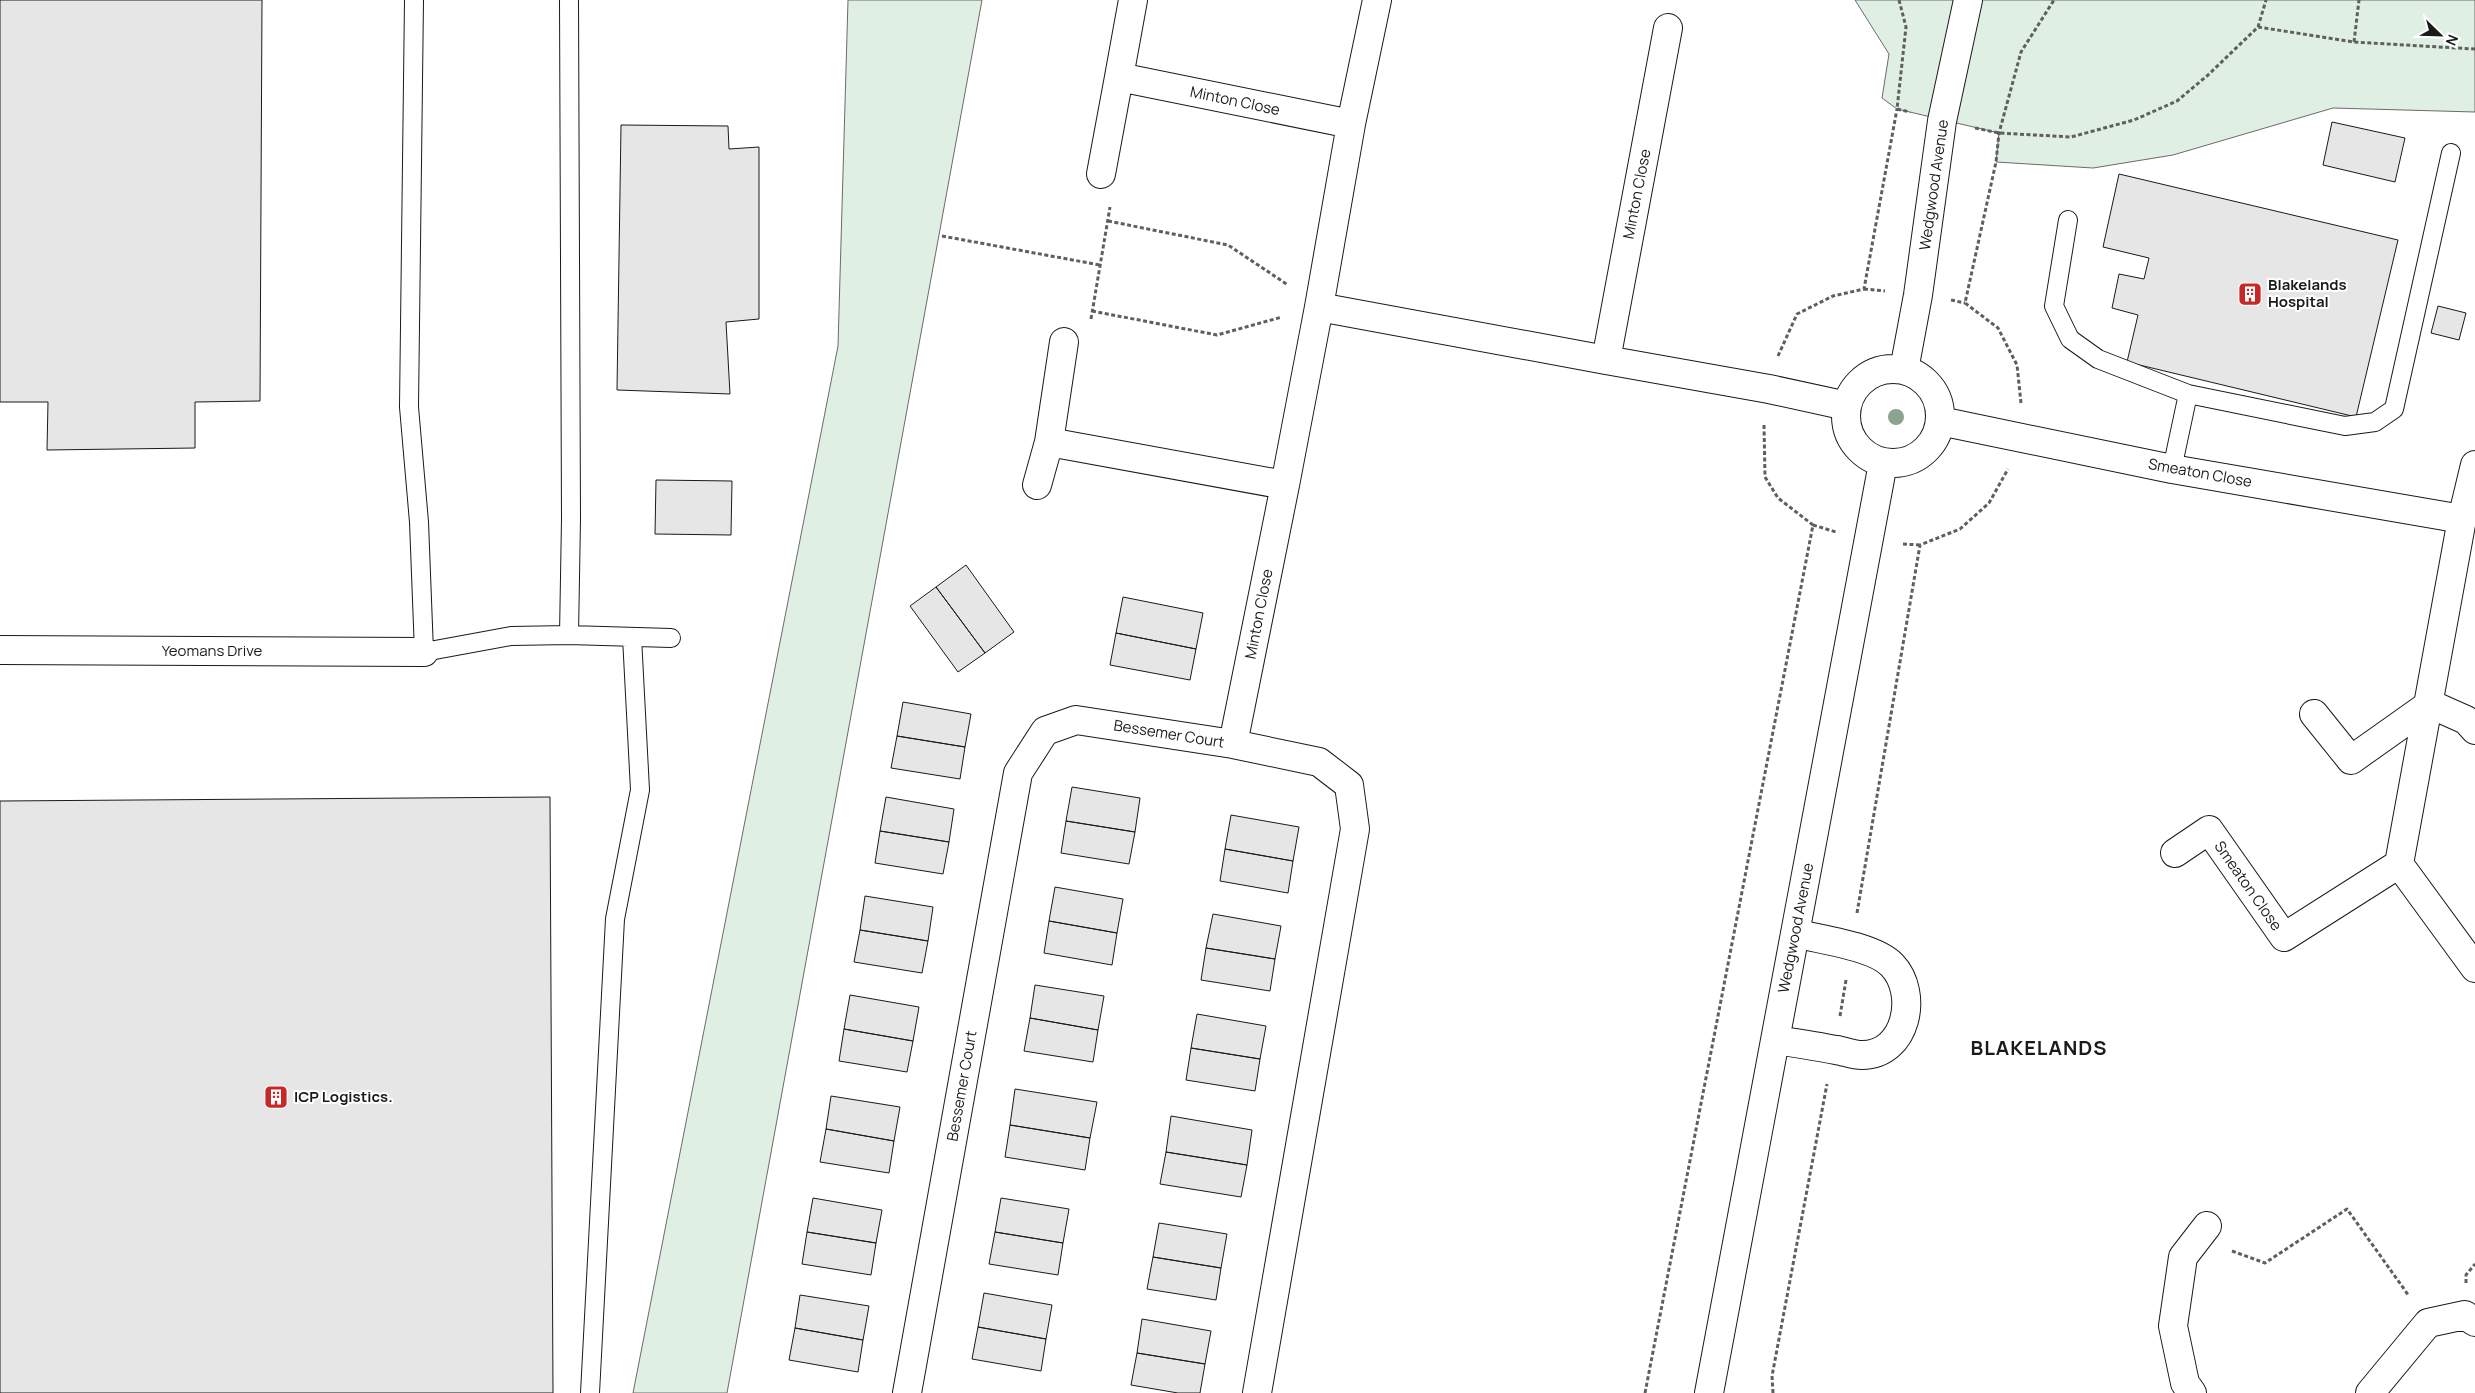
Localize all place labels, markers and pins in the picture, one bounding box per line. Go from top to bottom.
place label: Blakelands Hospital [2268,274,2347,312]
building icon: Blakelands Hospital [2237,281,2263,307]
building icon: ICP Logistics. [263,1084,289,1110]
place label: ICP Logistics. [294,1086,393,1107]

